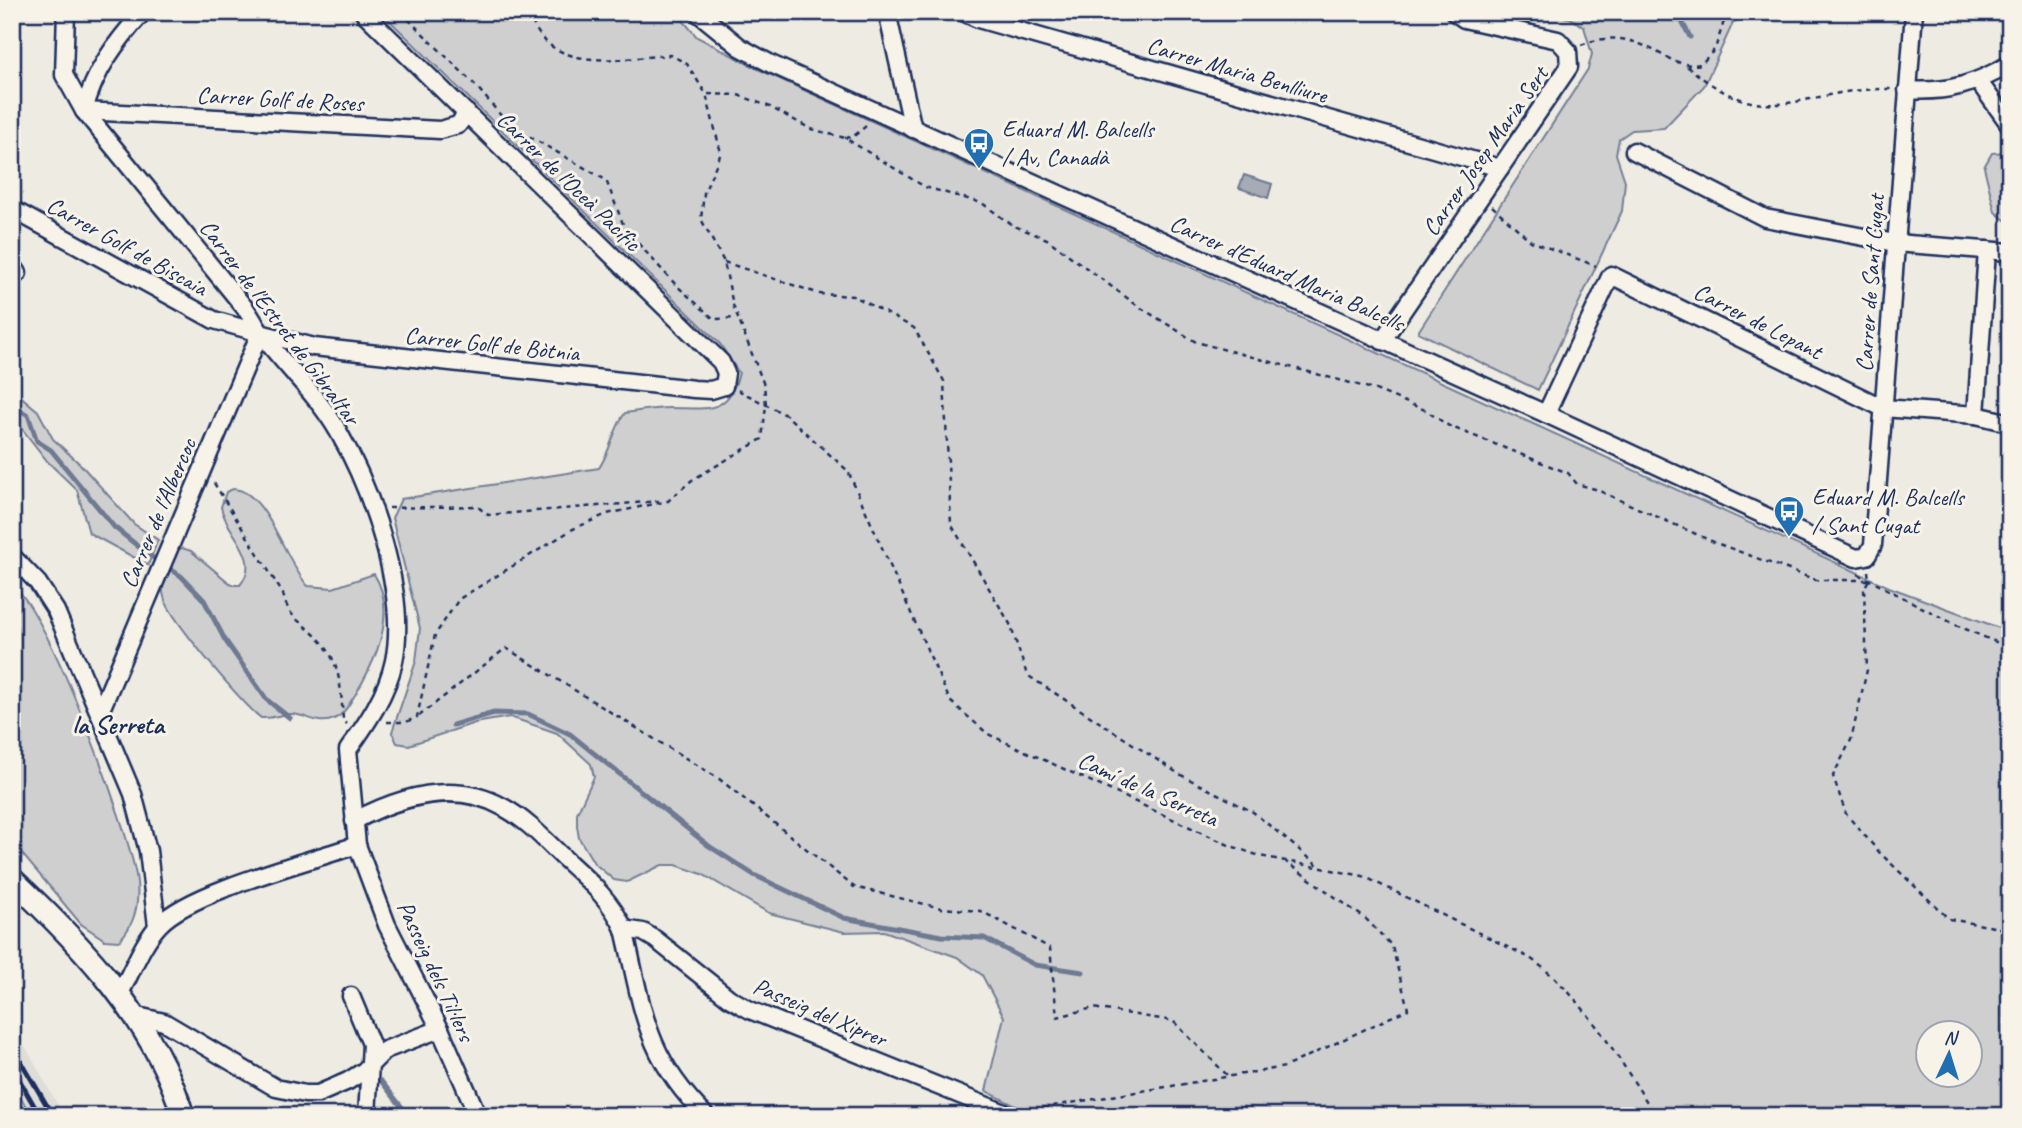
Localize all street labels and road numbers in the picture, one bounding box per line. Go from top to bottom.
street label: Carrer Maria Benlliure [1143,30,1333,111]
street label: Carrer Josep Maria Sert [1415,59,1556,241]
street label: Carrer Golf de Roses [196,80,366,118]
street label: Carrer de l'Oceà Pacífic [491,105,648,258]
street label: Carrer Golf de Biscaia [41,190,214,303]
street label: Carrer de Sant Cugat [1849,191,1891,373]
street label: Carrer d'Eduard Maria Balcells [1165,208,1410,339]
street label: Carrer de l'Estret de Gibraltar [193,213,368,432]
street label: Carrer de Lepant [1689,276,1829,367]
street label: Carrer Golf de Bòtnia [403,320,582,368]
street label: Carrer de l'Albercoc [113,432,204,592]
street label: Camí de la Serreta [1073,745,1224,834]
street label: Passeig dels Til·lers [390,896,482,1048]
street label: Passeig del Xiprer [749,970,893,1054]

